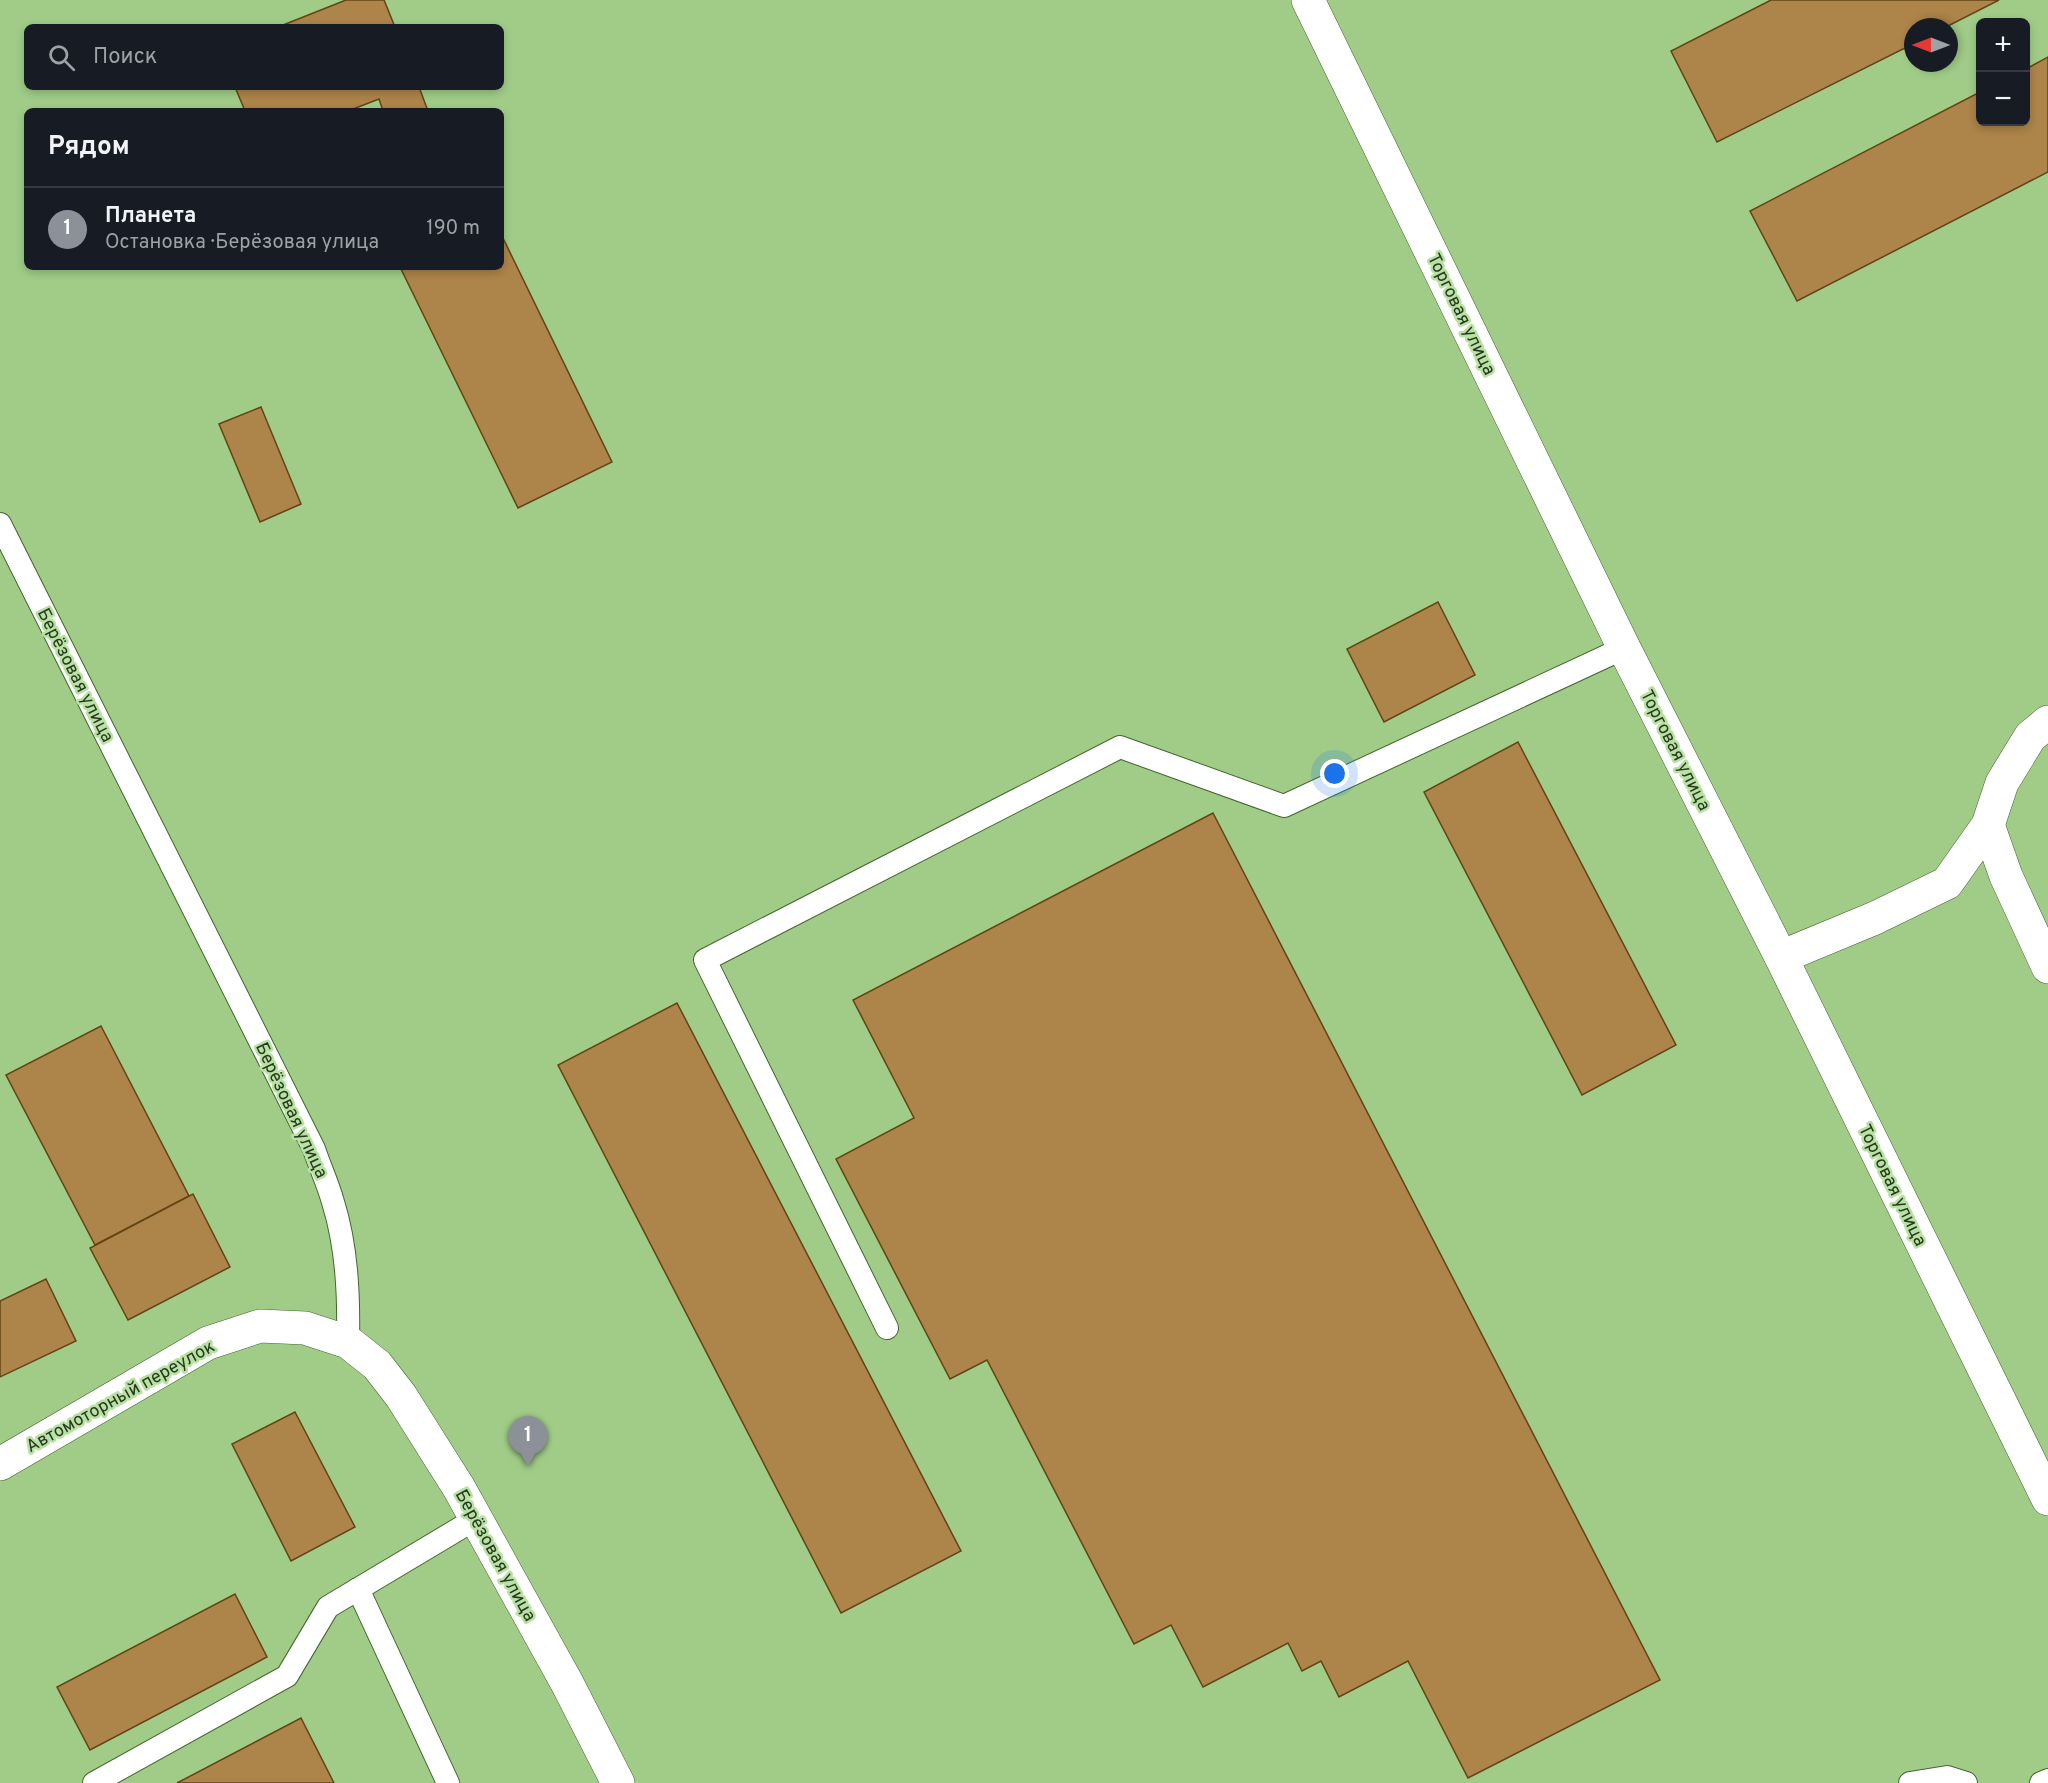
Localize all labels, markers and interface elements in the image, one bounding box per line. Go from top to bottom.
north arrow [1904,18,1958,72]
map controls [1976,18,2030,126]
button: + [1976,18,2030,72]
search box [24,24,504,90]
icon: search [45,41,78,74]
text: Поиск [93,44,157,71]
button: − [1976,72,2030,126]
text: Рядом [48,131,130,164]
text: Планета [105,203,196,230]
text: 1 [64,216,72,242]
text: 190 m [426,216,480,242]
text: Остановка · Берёзовая улица [105,230,379,256]
street label: Торговая улица [1421,250,1500,379]
street label: Берёзовая улица [31,605,118,747]
street label: Торговая улица [1634,686,1715,815]
your location [1320,759,1349,788]
street label: Берёзовая улица [249,1039,332,1182]
street label: Торговая улица [1852,1121,1931,1250]
street label: Автомоторный переулок [22,1336,219,1459]
pin: 1 [508,1416,548,1466]
street label: Берёзовая улица [449,1486,541,1626]

